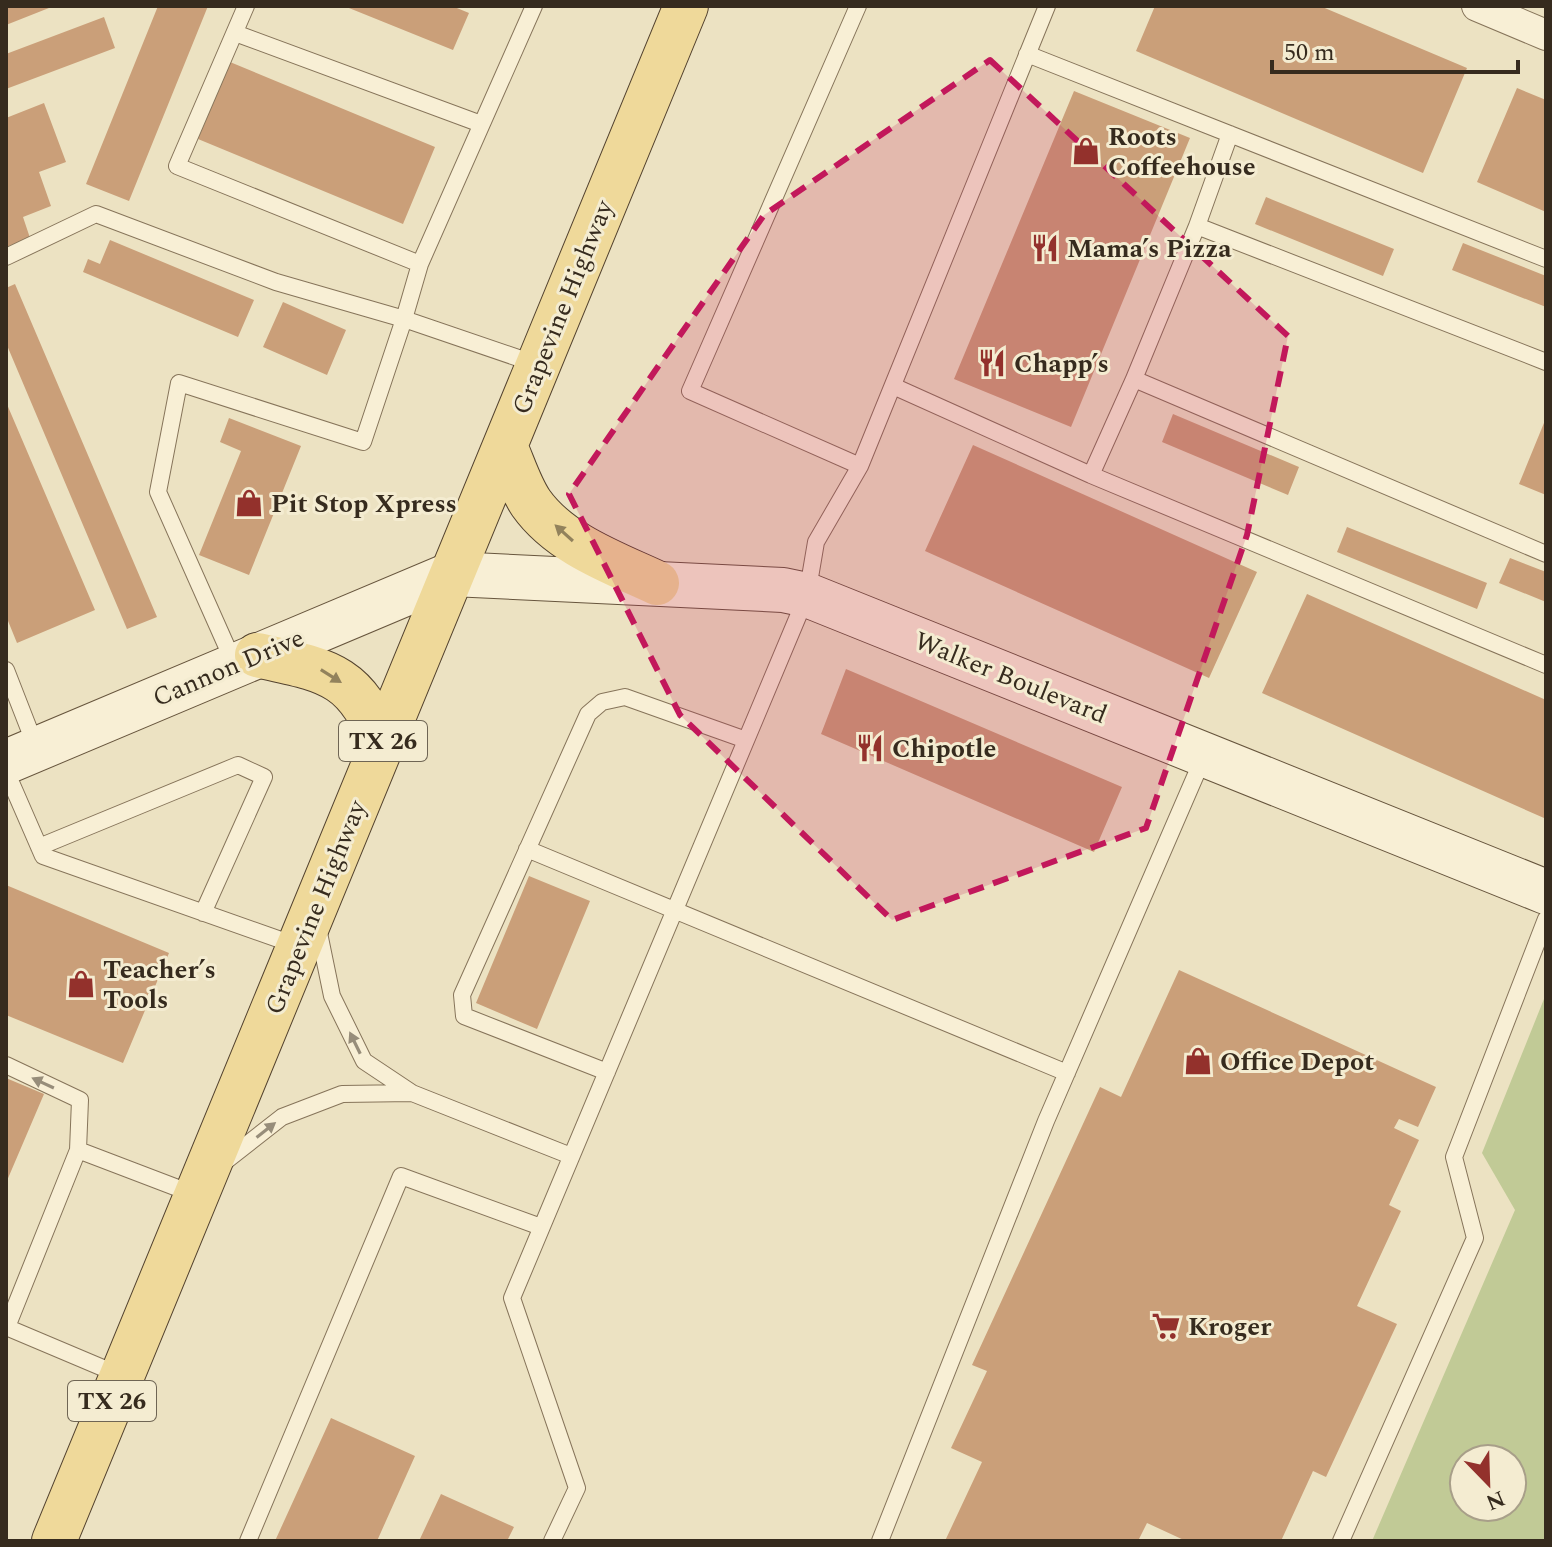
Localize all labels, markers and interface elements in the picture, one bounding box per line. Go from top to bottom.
scale bar [1272,24,1518,74]
text: 50 m [1284,35,1335,71]
place label: Roots Coffeehouse [1108,117,1256,187]
shop icon: Roots Coffeehouse [1071,136,1101,166]
street label: Grapevine Highway [502,193,625,421]
place label: Mama’s Pizza [1067,229,1232,269]
restaurant icon: Mama’s Pizza [1030,233,1060,263]
place label: Chapp’s [1014,344,1109,384]
restaurant icon: Chapp’s [977,348,1007,378]
place label: Pit Stop Xpress [271,484,457,524]
shop icon: Pit Stop Xpress [234,488,264,518]
one-way arrow [555,525,574,543]
street label: Cannon Drive [146,618,310,718]
street label: Walker Boulevard [908,621,1113,735]
one-way arrow [320,669,342,683]
road number: TX 26 [339,721,427,761]
place label: Chipotle [892,729,996,769]
restaurant icon: Chipotle [855,733,885,763]
street label: Grapevine Highway [255,793,378,1021]
place label: Teacher’s Tools [103,950,216,1020]
shop icon: Teacher’s Tools [66,969,96,999]
one-way arrow [348,1031,362,1054]
place label: Office Depot [1220,1042,1374,1082]
shop icon: Office Depot [1183,1046,1213,1076]
one-way arrow [31,1076,55,1089]
one-way arrow [256,1123,276,1139]
place label: Kroger [1188,1307,1272,1347]
supermarket icon: Kroger [1151,1311,1181,1341]
road number: TX 26 [68,1381,156,1421]
north arrow [1448,1443,1528,1523]
text: N [1480,1481,1510,1519]

